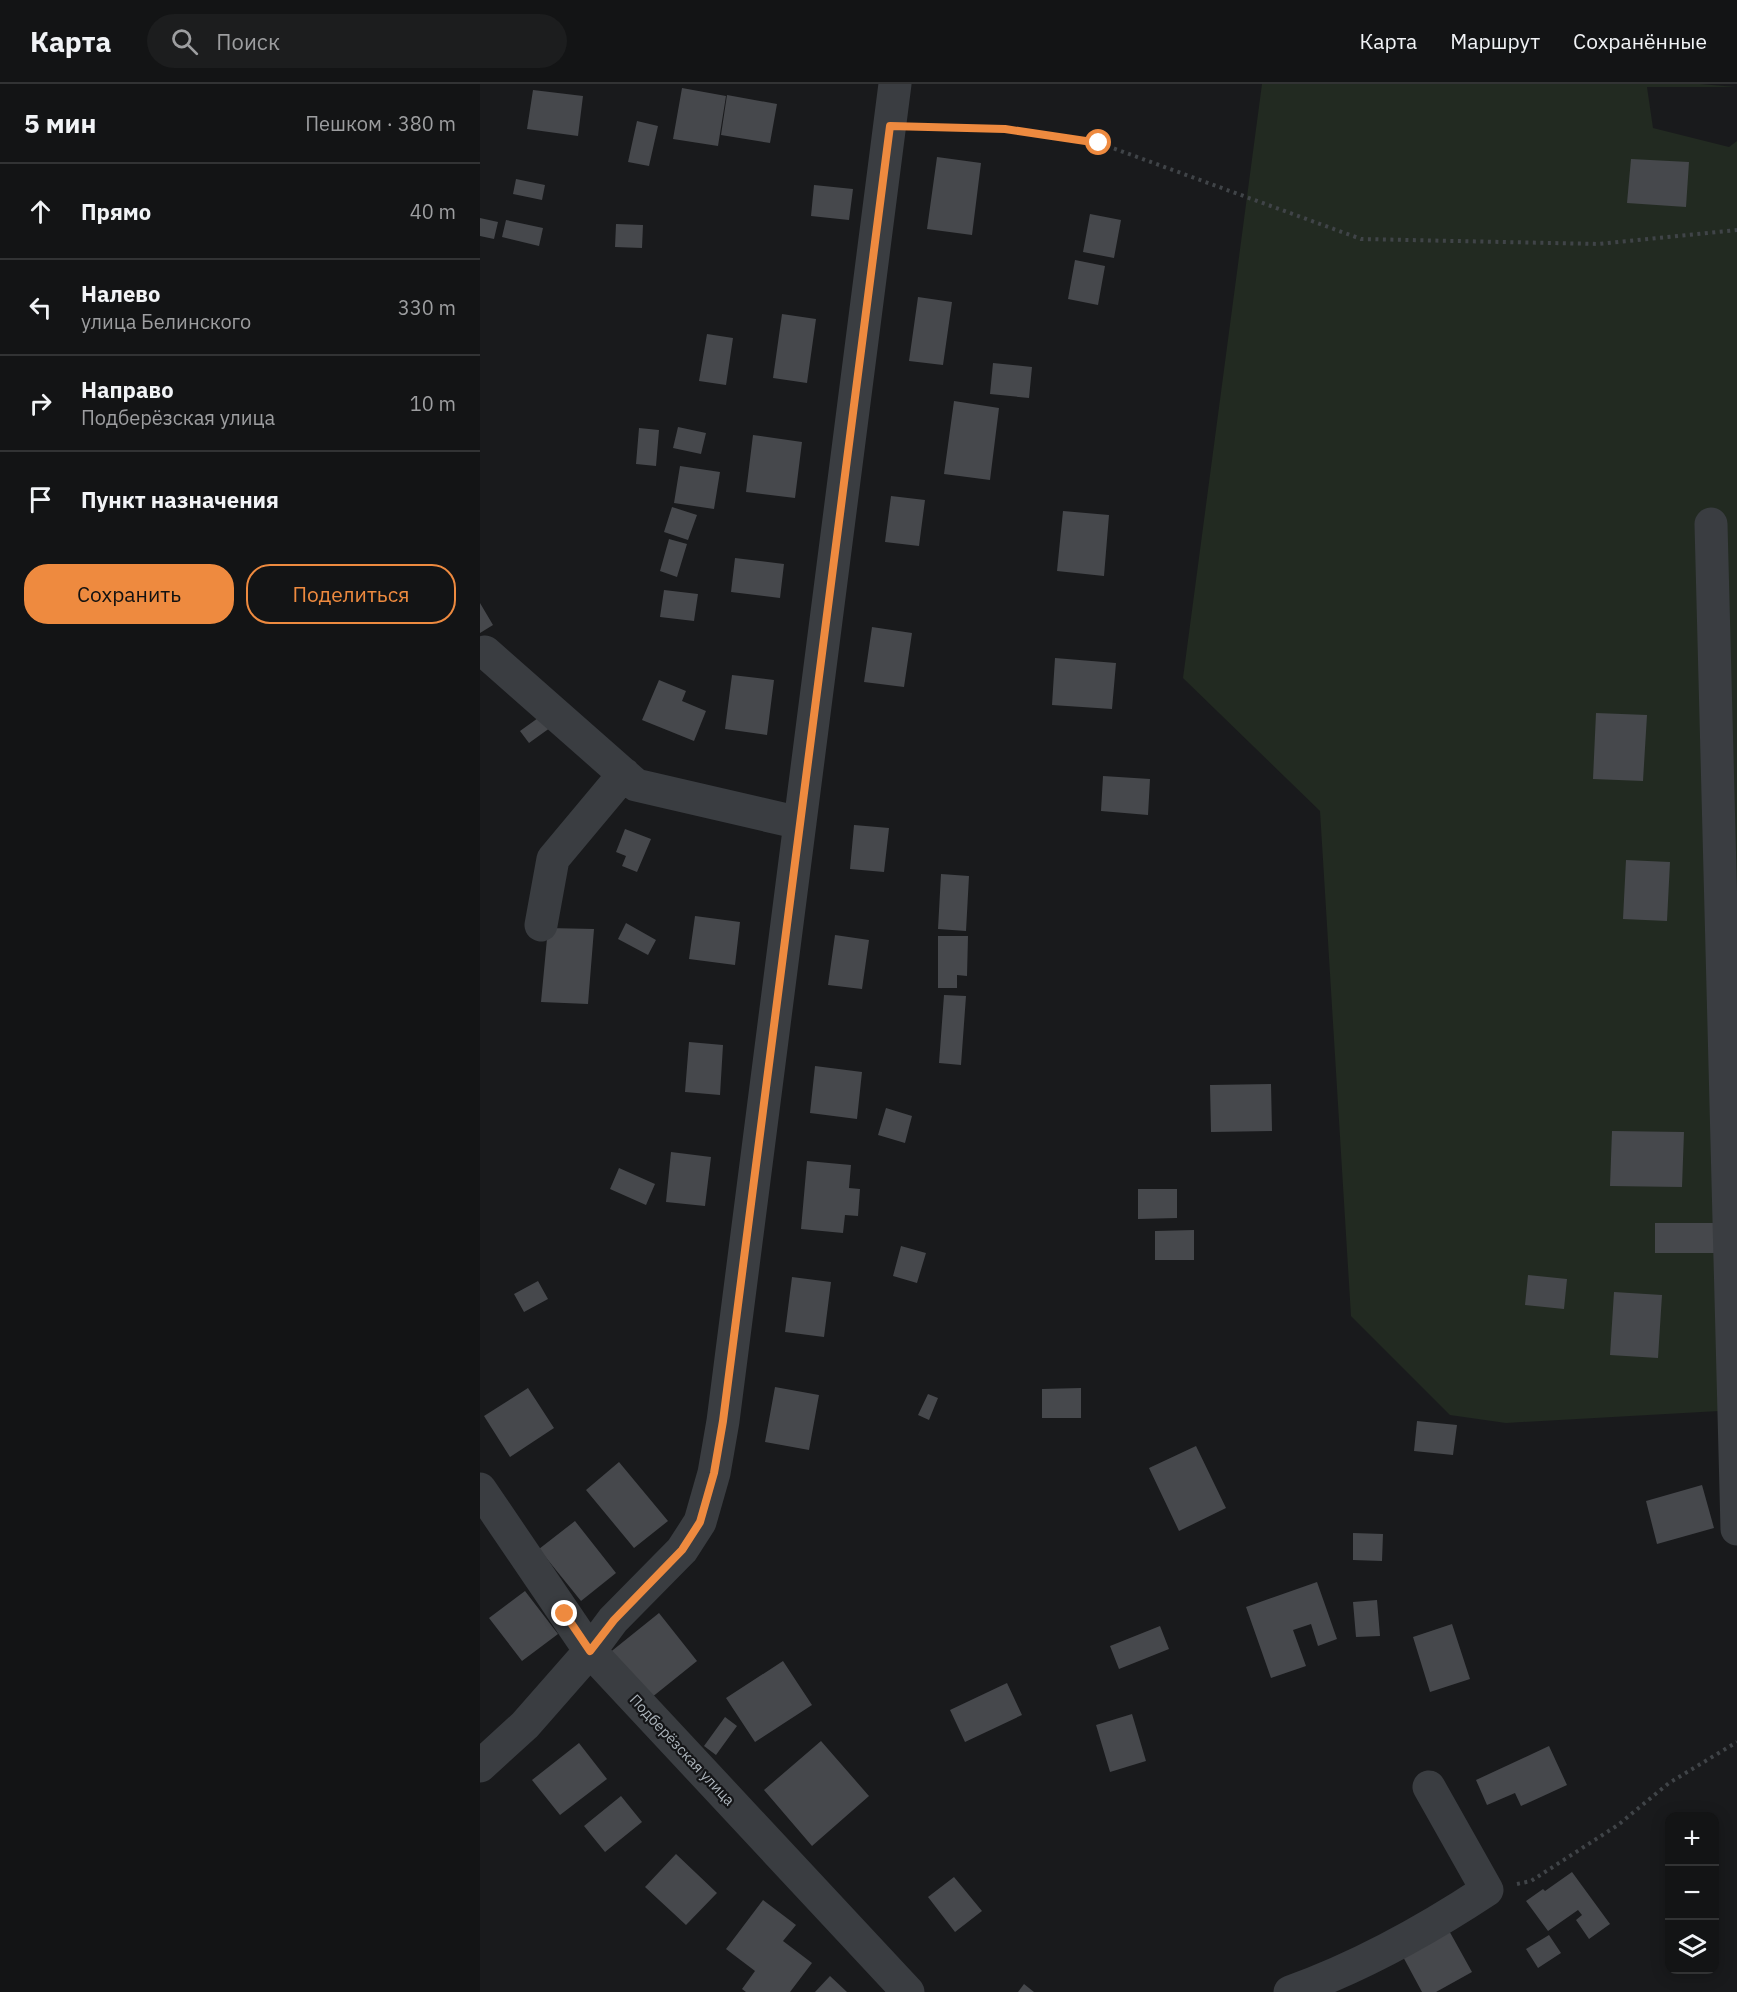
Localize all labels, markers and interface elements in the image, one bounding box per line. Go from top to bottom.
search box [147,14,567,68]
text: Карта [30,23,111,60]
icon: search [168,25,201,58]
text: Поиск [216,27,280,56]
text: Карта [1359,27,1417,55]
text: Маршрут [1450,27,1540,55]
text: Сохранённые [1573,27,1707,55]
text: 5 мин [24,106,96,140]
text: Пешком · 380 m [305,110,456,137]
route start [1085,129,1111,155]
icon: ahead [24,195,57,228]
text: Прямо [81,197,151,226]
text: 40 m [410,198,456,225]
text: Налево [81,279,160,308]
icon: left [24,291,57,324]
text: 330 m [398,294,456,321]
text: улица Белинского [81,308,251,335]
text: Направо [81,375,174,404]
icon: right [24,387,57,420]
text: 10 m [410,390,456,417]
text: Подберёзская улица [81,404,275,431]
icon: arrive [24,483,57,516]
text: Пункт назначения [81,485,279,514]
button: Сохранить [24,564,234,624]
button: Поделиться [246,564,456,624]
route end [551,1600,577,1626]
street label: Подберёзская улица [626,1690,739,1809]
map controls [1665,1812,1719,1974]
button: + [1665,1812,1719,1866]
button: − [1665,1866,1719,1920]
button: layers [1665,1920,1719,1974]

